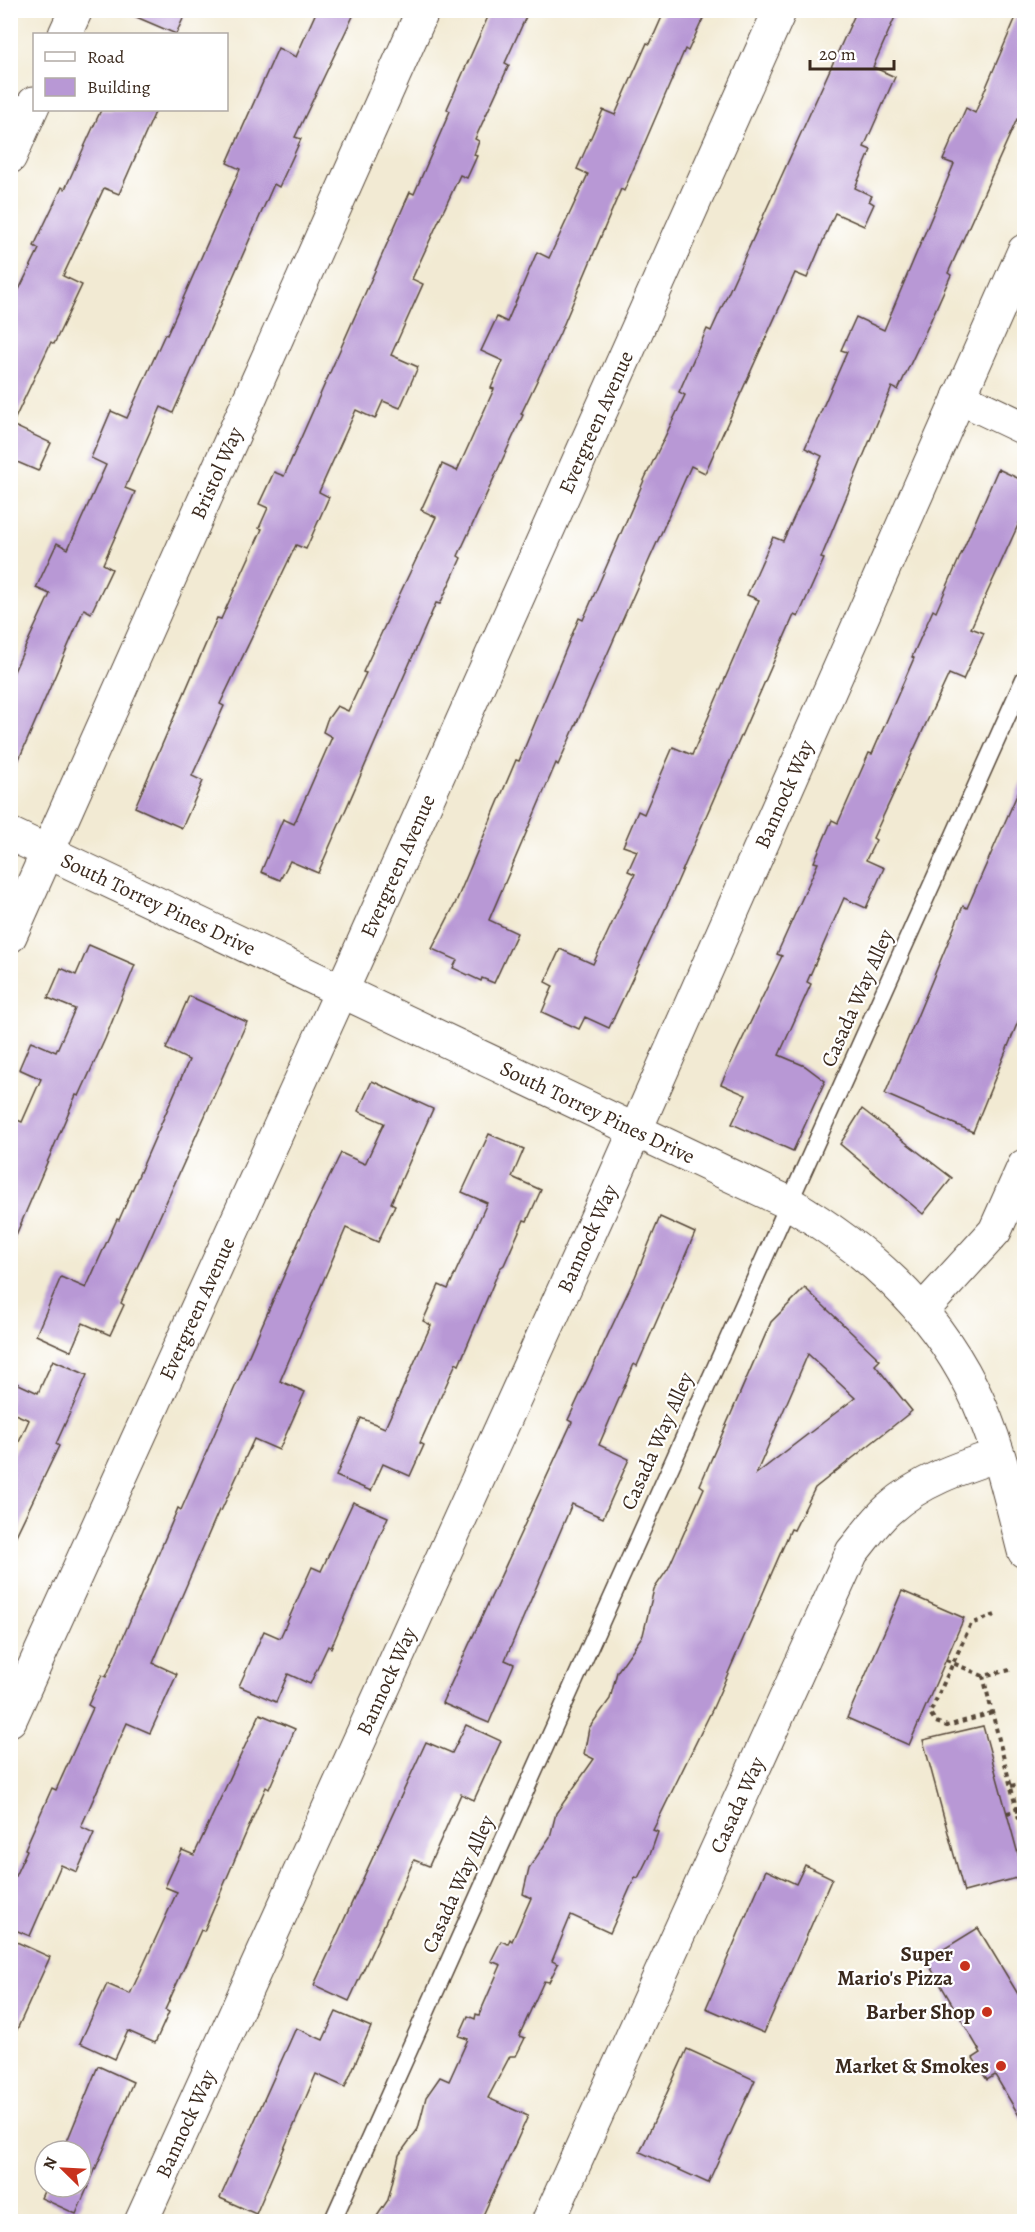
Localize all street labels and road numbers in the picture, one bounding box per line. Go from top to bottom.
street label: Evergreen Avenue [552,346,640,498]
street label: Bristol Way [184,422,250,523]
street label: Bannock Way [748,735,821,853]
street label: Evergreen Avenue [354,790,442,942]
street label: South Torrey Pines Drive [56,846,260,962]
street label: Casada Way Alley [814,924,900,1071]
street label: South Torrey Pines Drive [495,1054,699,1170]
street label: Bannock Way [550,1179,624,1297]
street label: Evergreen Avenue [153,1233,242,1384]
street label: Casada Way Alley [614,1367,700,1514]
street label: Bannock Way [350,1622,423,1740]
street label: Casada Way [703,1752,772,1858]
street label: Casada Way Alley [415,1810,501,1957]
street label: Bannock Way [149,2064,223,2182]

